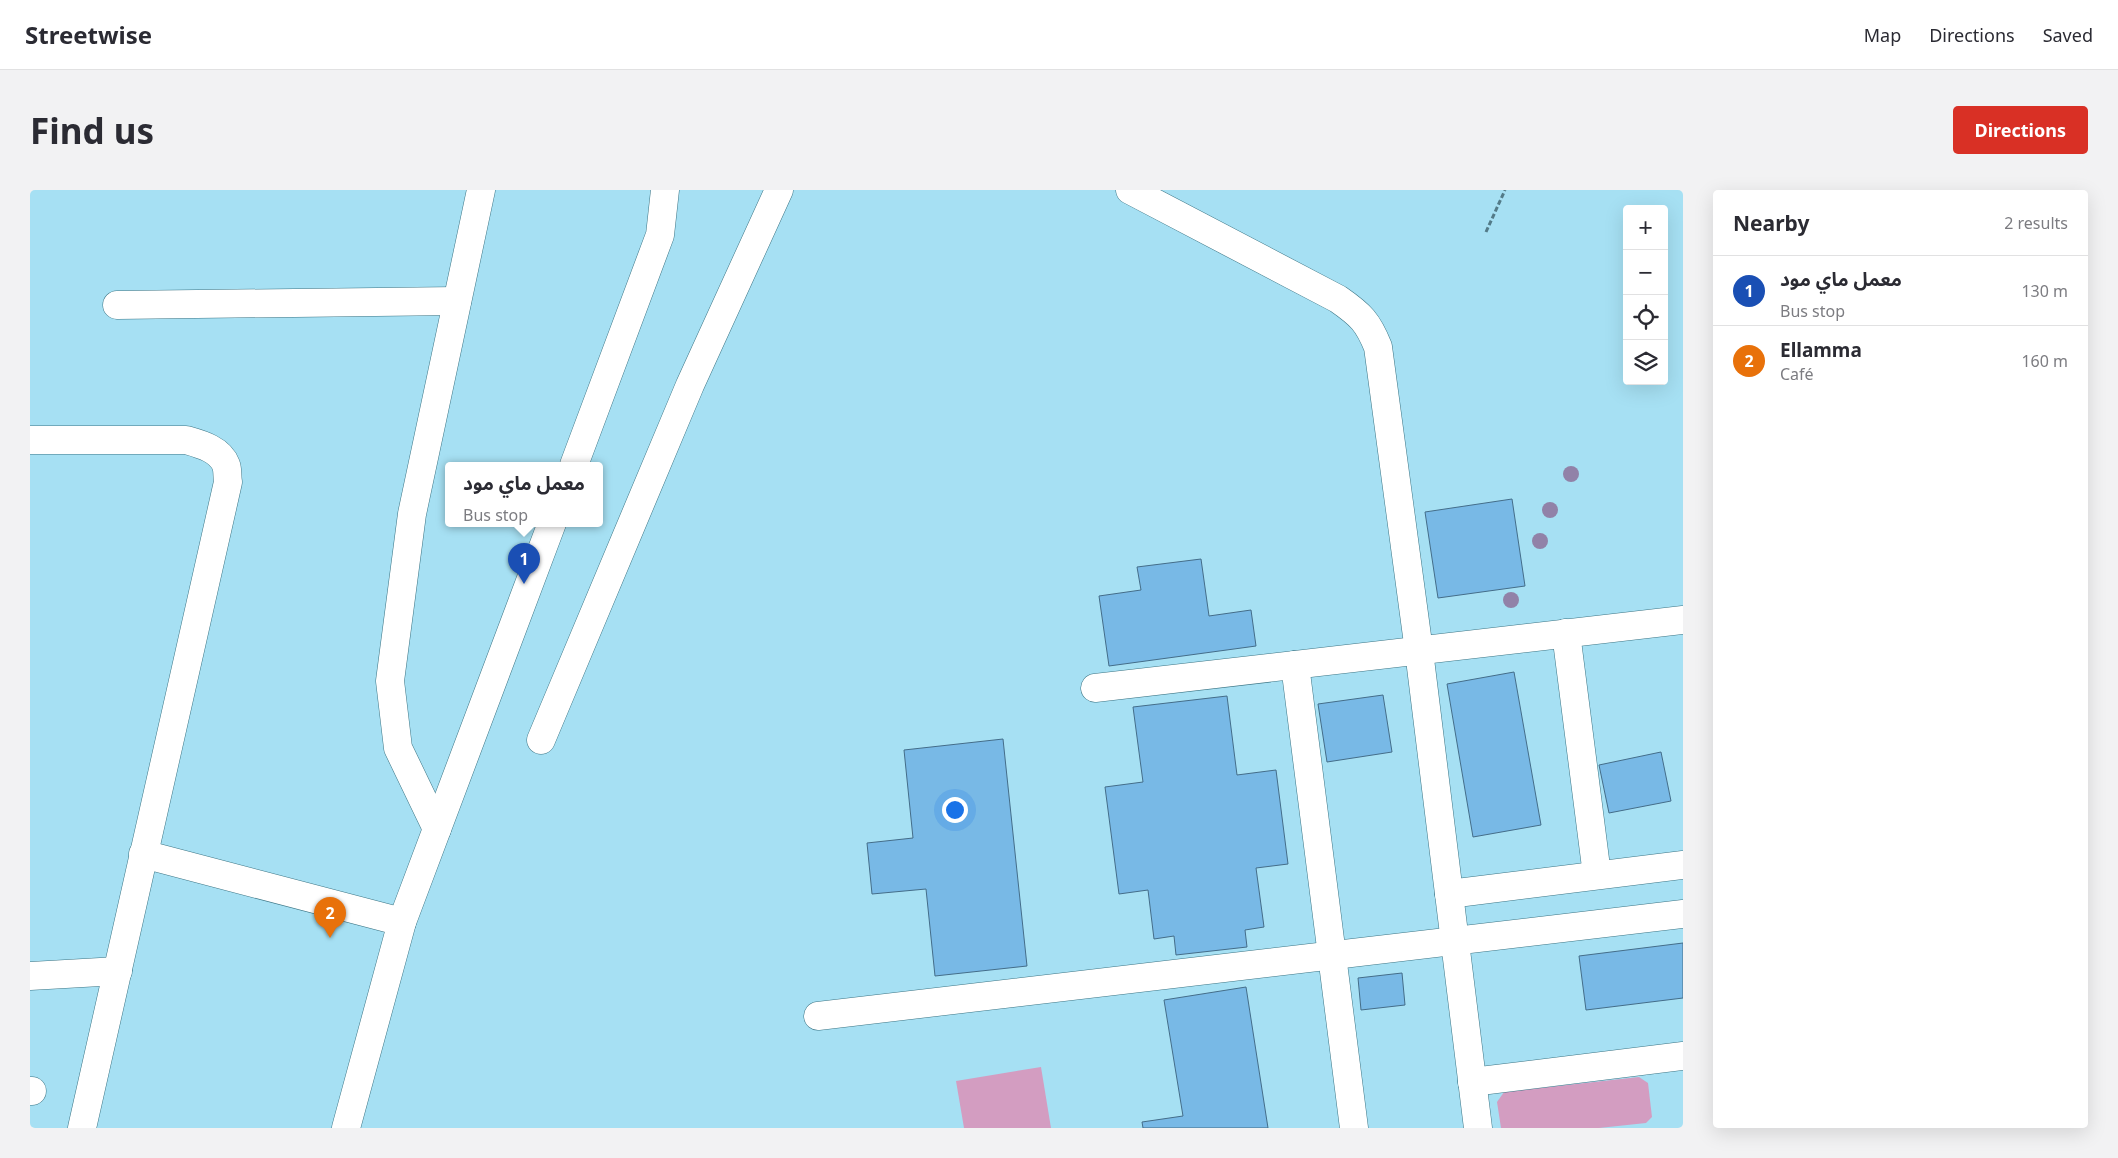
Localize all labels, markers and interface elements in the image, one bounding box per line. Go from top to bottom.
text: Streetwise [25,18,152,51]
text: Map [1864,23,1901,47]
text: Directions [1929,23,2015,47]
text: Saved [2043,23,2093,47]
button: Directions [1953,106,2088,154]
text: Find us [30,107,154,154]
map controls [1623,205,1668,385]
button: + [1623,205,1668,250]
text: Nearby [1733,209,1809,237]
text: 2 results [2004,212,2068,234]
button: − [1623,250,1668,295]
text: معمل ماي مود [1780,266,1902,292]
text: 1 [1744,280,1754,302]
text: 130 m [2021,280,2068,302]
button: locate [1623,295,1668,340]
text: Bus stop [1780,300,1845,322]
text: Ellamma [1780,337,1862,363]
button: layers [1623,340,1668,385]
text: 2 [1744,350,1754,372]
text: 160 m [2021,350,2068,372]
text: Café [1780,363,1814,385]
popup [445,462,603,527]
text: معمل ماي مود [463,470,585,496]
text: Bus stop [463,504,528,526]
pin: 1 [508,543,540,584]
your location [942,797,968,823]
pin: 2 [314,897,346,938]

